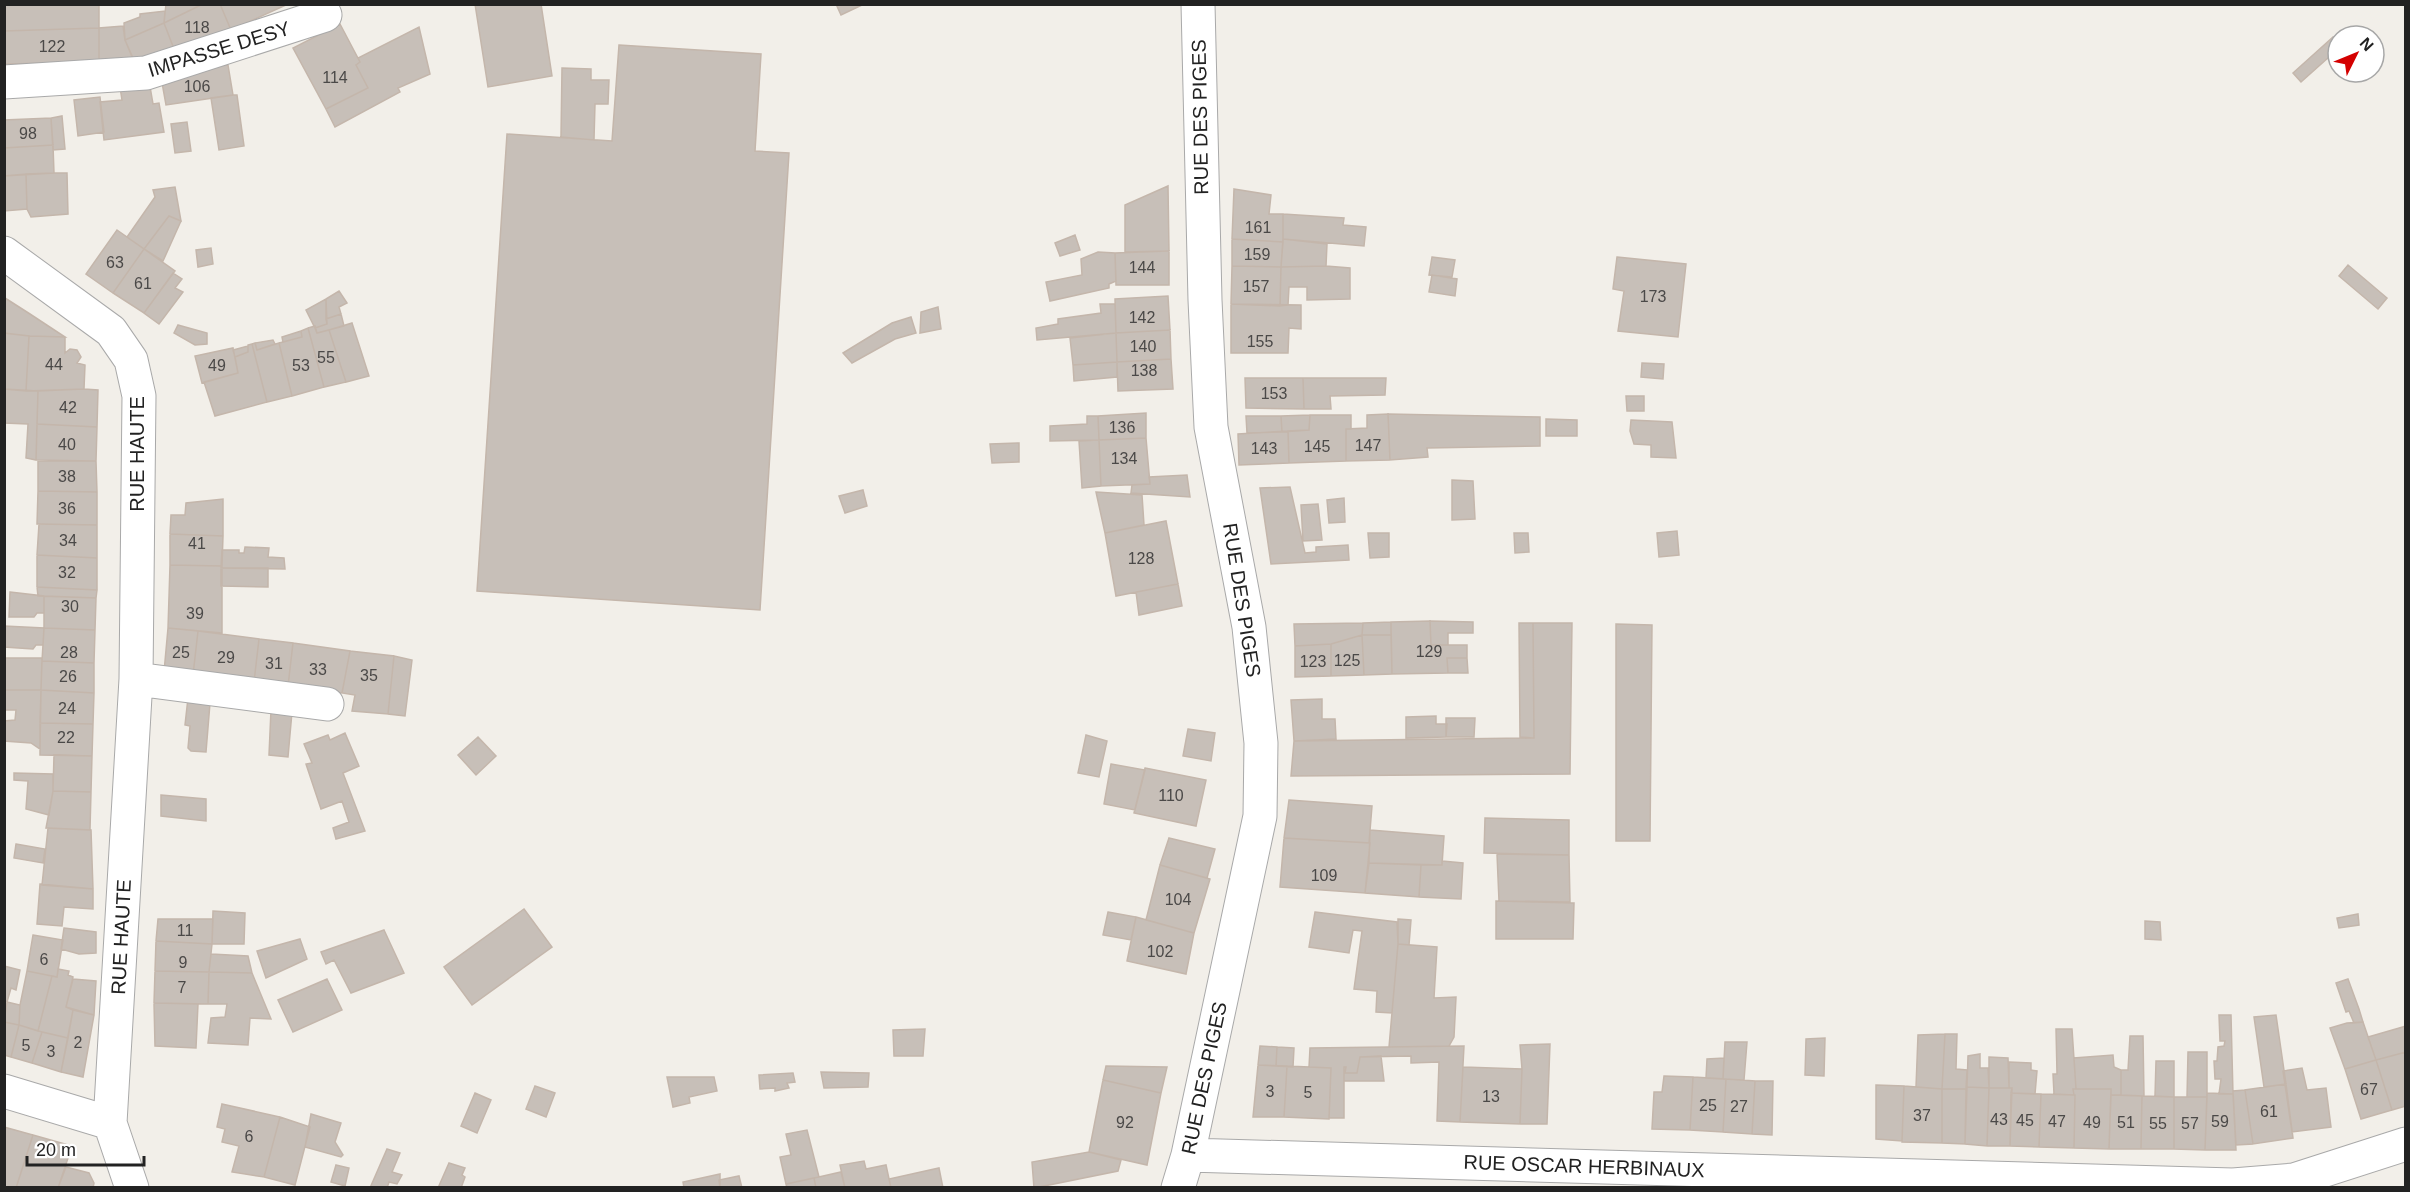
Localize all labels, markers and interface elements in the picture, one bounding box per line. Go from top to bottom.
street label: IMPASSE DESY [145,17,293,81]
house number: 118 [184,19,210,36]
north arrow [2326,24,2386,84]
text: N [2356,34,2377,54]
house number: 122 [39,38,65,55]
street label: RUE DES PIGES [1188,39,1212,195]
house number: 114 [322,69,348,86]
house number: 106 [184,78,210,95]
house number: 98 [19,125,37,142]
house number: 161 [1245,219,1271,236]
house number: 159 [1244,246,1270,263]
house number: 63 [106,254,124,271]
house number: 144 [1129,259,1155,276]
house number: 61 [134,275,152,292]
house number: 157 [1243,278,1269,295]
house number: 173 [1640,288,1666,305]
house number: 142 [1129,309,1155,326]
house number: 155 [1247,333,1273,350]
house number: 140 [1130,338,1156,355]
house number: 55 [317,349,335,366]
house number: 44 [45,356,63,373]
house number: 49 [208,357,226,374]
house number: 53 [292,357,310,374]
house number: 138 [1131,362,1157,379]
house number: 153 [1261,385,1287,402]
street label: RUE HAUTE [126,396,148,512]
house number: 42 [59,399,77,416]
house number: 136 [1109,419,1135,436]
house number: 40 [58,436,76,453]
house number: 147 [1355,437,1381,454]
house number: 145 [1304,438,1330,455]
house number: 143 [1251,440,1277,457]
house number: 134 [1111,450,1137,467]
house number: 38 [58,468,76,485]
house number: 36 [58,500,76,517]
street label: RUE DES PIGES [1219,521,1265,679]
house number: 34 [59,532,77,549]
house number: 41 [188,535,206,552]
house number: 128 [1128,550,1154,567]
house number: 32 [58,564,76,581]
house number: 30 [61,598,79,615]
house number: 39 [186,605,204,622]
house number: 129 [1416,643,1442,660]
house number: 28 [60,644,78,661]
house number: 25 [172,644,190,661]
house number: 29 [217,649,235,666]
house number: 125 [1334,652,1360,669]
house number: 123 [1300,653,1326,670]
house number: 31 [265,655,283,672]
house number: 33 [309,661,327,678]
house number: 35 [360,667,378,684]
house number: 26 [59,668,77,685]
house number: 24 [58,700,76,717]
house number: 22 [57,729,75,746]
house number: 110 [1158,787,1184,804]
house number: 109 [1311,867,1337,884]
street label: RUE HAUTE [107,879,135,995]
house number: 104 [1165,891,1191,908]
house number: 11 [177,922,193,939]
house number: 102 [1147,943,1173,960]
house number: 6 [40,951,49,968]
house number: 9 [179,954,188,971]
house number: 7 [178,979,187,996]
street label: RUE DES PIGES [1177,1000,1231,1156]
house number: 2 [74,1034,83,1051]
house number: 5 [22,1037,31,1054]
house number: 3 [47,1043,56,1060]
house number: 67 [2360,1081,2378,1098]
house number: 3 [1266,1083,1275,1100]
house number: 5 [1304,1084,1313,1101]
house number: 13 [1482,1088,1500,1105]
house number: 25 [1699,1097,1717,1114]
house number: 27 [1730,1098,1748,1115]
house number: 61 [2260,1103,2278,1120]
house number: 37 [1913,1107,1931,1124]
house number: 43 [1990,1111,2008,1128]
house number: 45 [2016,1112,2034,1129]
house number: 47 [2048,1113,2066,1130]
house number: 59 [2211,1113,2229,1130]
house number: 92 [1116,1114,1134,1131]
house number: 49 [2083,1114,2101,1131]
house number: 51 [2117,1114,2135,1131]
house number: 55 [2149,1115,2167,1132]
house number: 57 [2181,1115,2199,1132]
house number: 6 [245,1128,254,1145]
scale bar [27,1129,144,1167]
text: 20 m [36,1140,76,1160]
street label: RUE OSCAR HERBINAUX [1463,1151,1705,1181]

